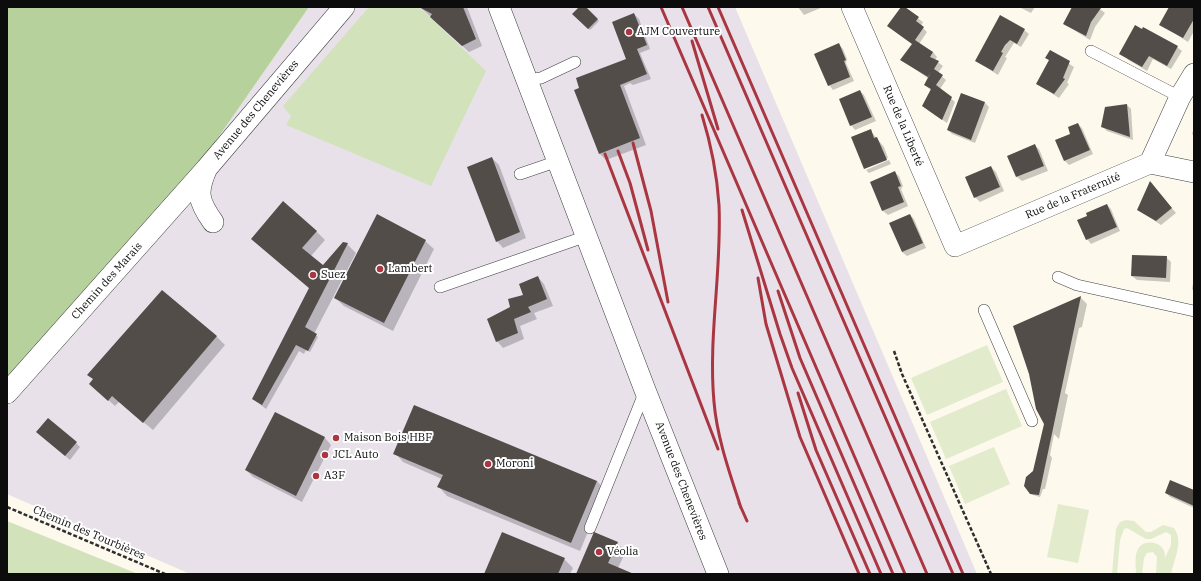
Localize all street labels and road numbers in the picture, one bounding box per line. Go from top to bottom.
street label: Avenue des Chenevières [210,58,302,162]
street label: Rue de la Liberté [880,83,926,169]
street label: Rue de la Fraternité [1024,170,1122,222]
street label: Chemin des Marais [69,240,145,322]
street label: Avenue des Chenevières [652,420,710,542]
street label: Chemin des Tourbières [31,503,147,563]

